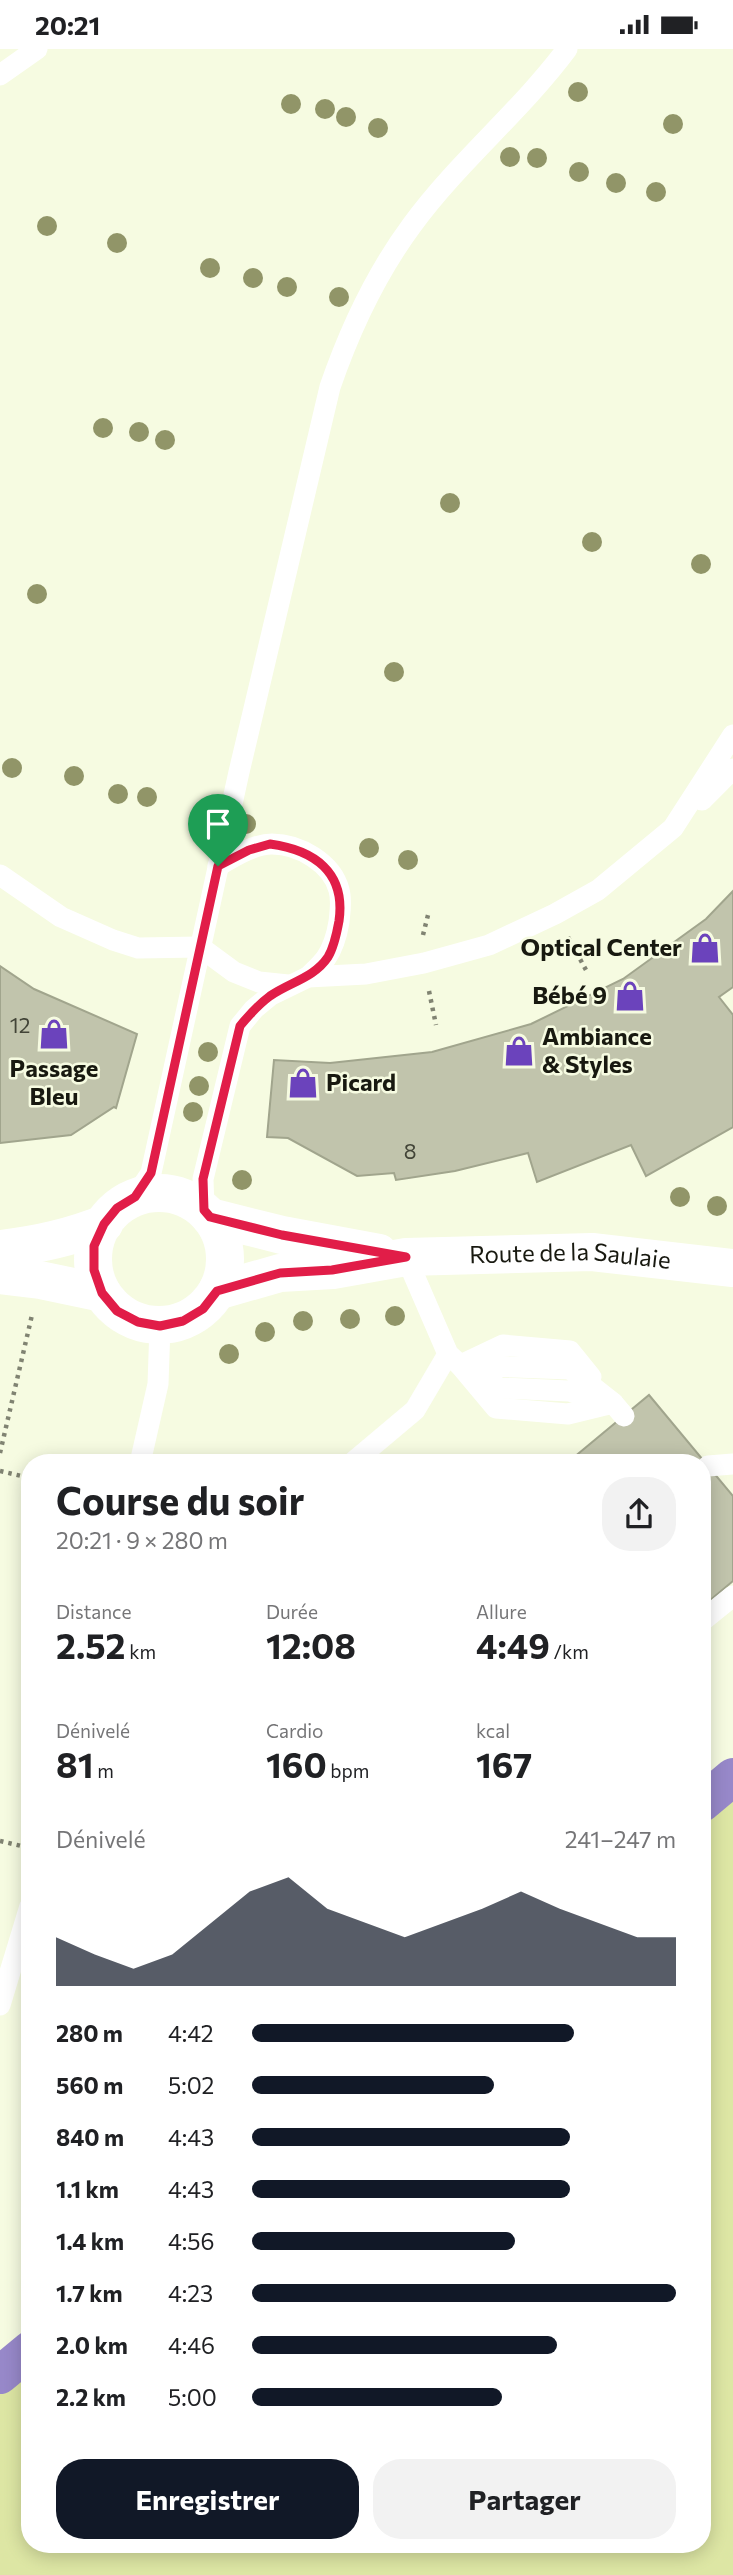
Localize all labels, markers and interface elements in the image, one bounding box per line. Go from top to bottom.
text: 20:21 [35,9,100,40]
pin [188,794,248,866]
icon: arrive [199,805,237,843]
shop icon: Optical Center [688,931,722,965]
place label: Optical Center [521,932,682,961]
shop icon: Bébé 9 [613,979,647,1013]
place label: Bébé 9 [532,980,607,1009]
house number: 12 [10,1012,30,1037]
shop icon: Passage Bleu [37,1017,71,1051]
place label: Ambiance & Styles [542,1021,652,1078]
shop icon: Ambiance & Styles [502,1034,536,1068]
place label: Passage Bleu [10,1053,98,1110]
shop icon: Picard [286,1066,320,1100]
place label: Picard [326,1067,396,1096]
house number: 8 [404,1138,416,1163]
street label: Route de la Saulaie [469,1236,672,1274]
text: Course du soir [56,1476,304,1523]
button: share [602,1477,676,1551]
text: 20:21 · 9 × 280 m [56,1526,228,1554]
text: Distance [56,1600,132,1623]
text: Durée [266,1600,318,1623]
text: Allure [476,1600,527,1623]
text: 2.52 [56,1623,126,1666]
text: 12:08 [266,1623,356,1666]
text: 4:49 [476,1623,550,1666]
text: km [126,1640,156,1663]
text: /km [550,1640,589,1663]
text: Dénivelé [56,1719,130,1742]
text: Cardio [266,1719,323,1742]
text: kcal [476,1719,510,1742]
text: 81 [56,1742,94,1785]
text: 160 [266,1742,327,1785]
text: 167 [476,1742,532,1785]
text: m [94,1759,114,1782]
text: bpm [327,1759,369,1782]
text: Dénivelé [56,1825,146,1853]
text: 241–247 m [565,1825,676,1853]
text: 280 m [56,2019,123,2047]
text: 4:42 [168,2019,213,2047]
text: 560 m [56,2071,123,2099]
text: 5:02 [168,2071,214,2099]
text: 840 m [56,2123,124,2151]
text: 4:43 [168,2123,214,2151]
text: 1.1 km [56,2175,119,2203]
text: 4:43 [168,2175,214,2203]
text: 1.4 km [56,2227,124,2255]
text: 4:56 [168,2227,214,2255]
text: 1.7 km [56,2279,123,2307]
text: 4:23 [168,2279,213,2307]
text: 2.0 km [56,2331,128,2359]
text: 4:46 [168,2331,215,2359]
text: 2.2 km [56,2383,126,2411]
text: 5:00 [168,2383,217,2411]
button: Enregistrer [56,2459,359,2539]
button: Partager [373,2459,676,2539]

